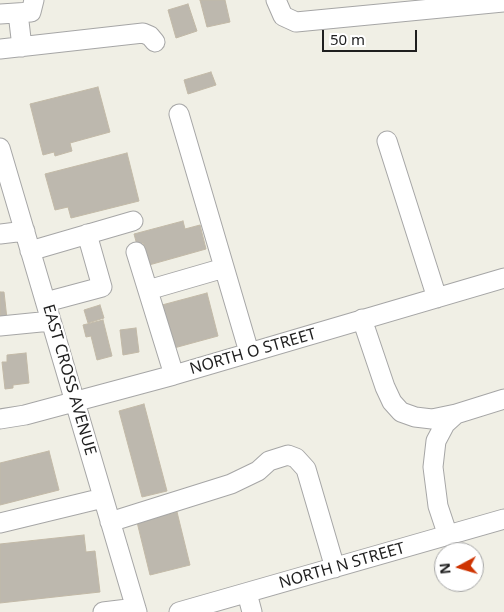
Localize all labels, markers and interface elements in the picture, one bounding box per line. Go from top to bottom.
scale bar [324,20,419,52]
text: 50 m [330,29,365,49]
street label: EAST CROSS AVENUE [38,302,100,458]
street label: NORTH O STREET [188,325,318,379]
street label: NORTH N STREET [277,539,407,593]
north arrow [434,542,484,592]
text: N [435,562,455,575]

